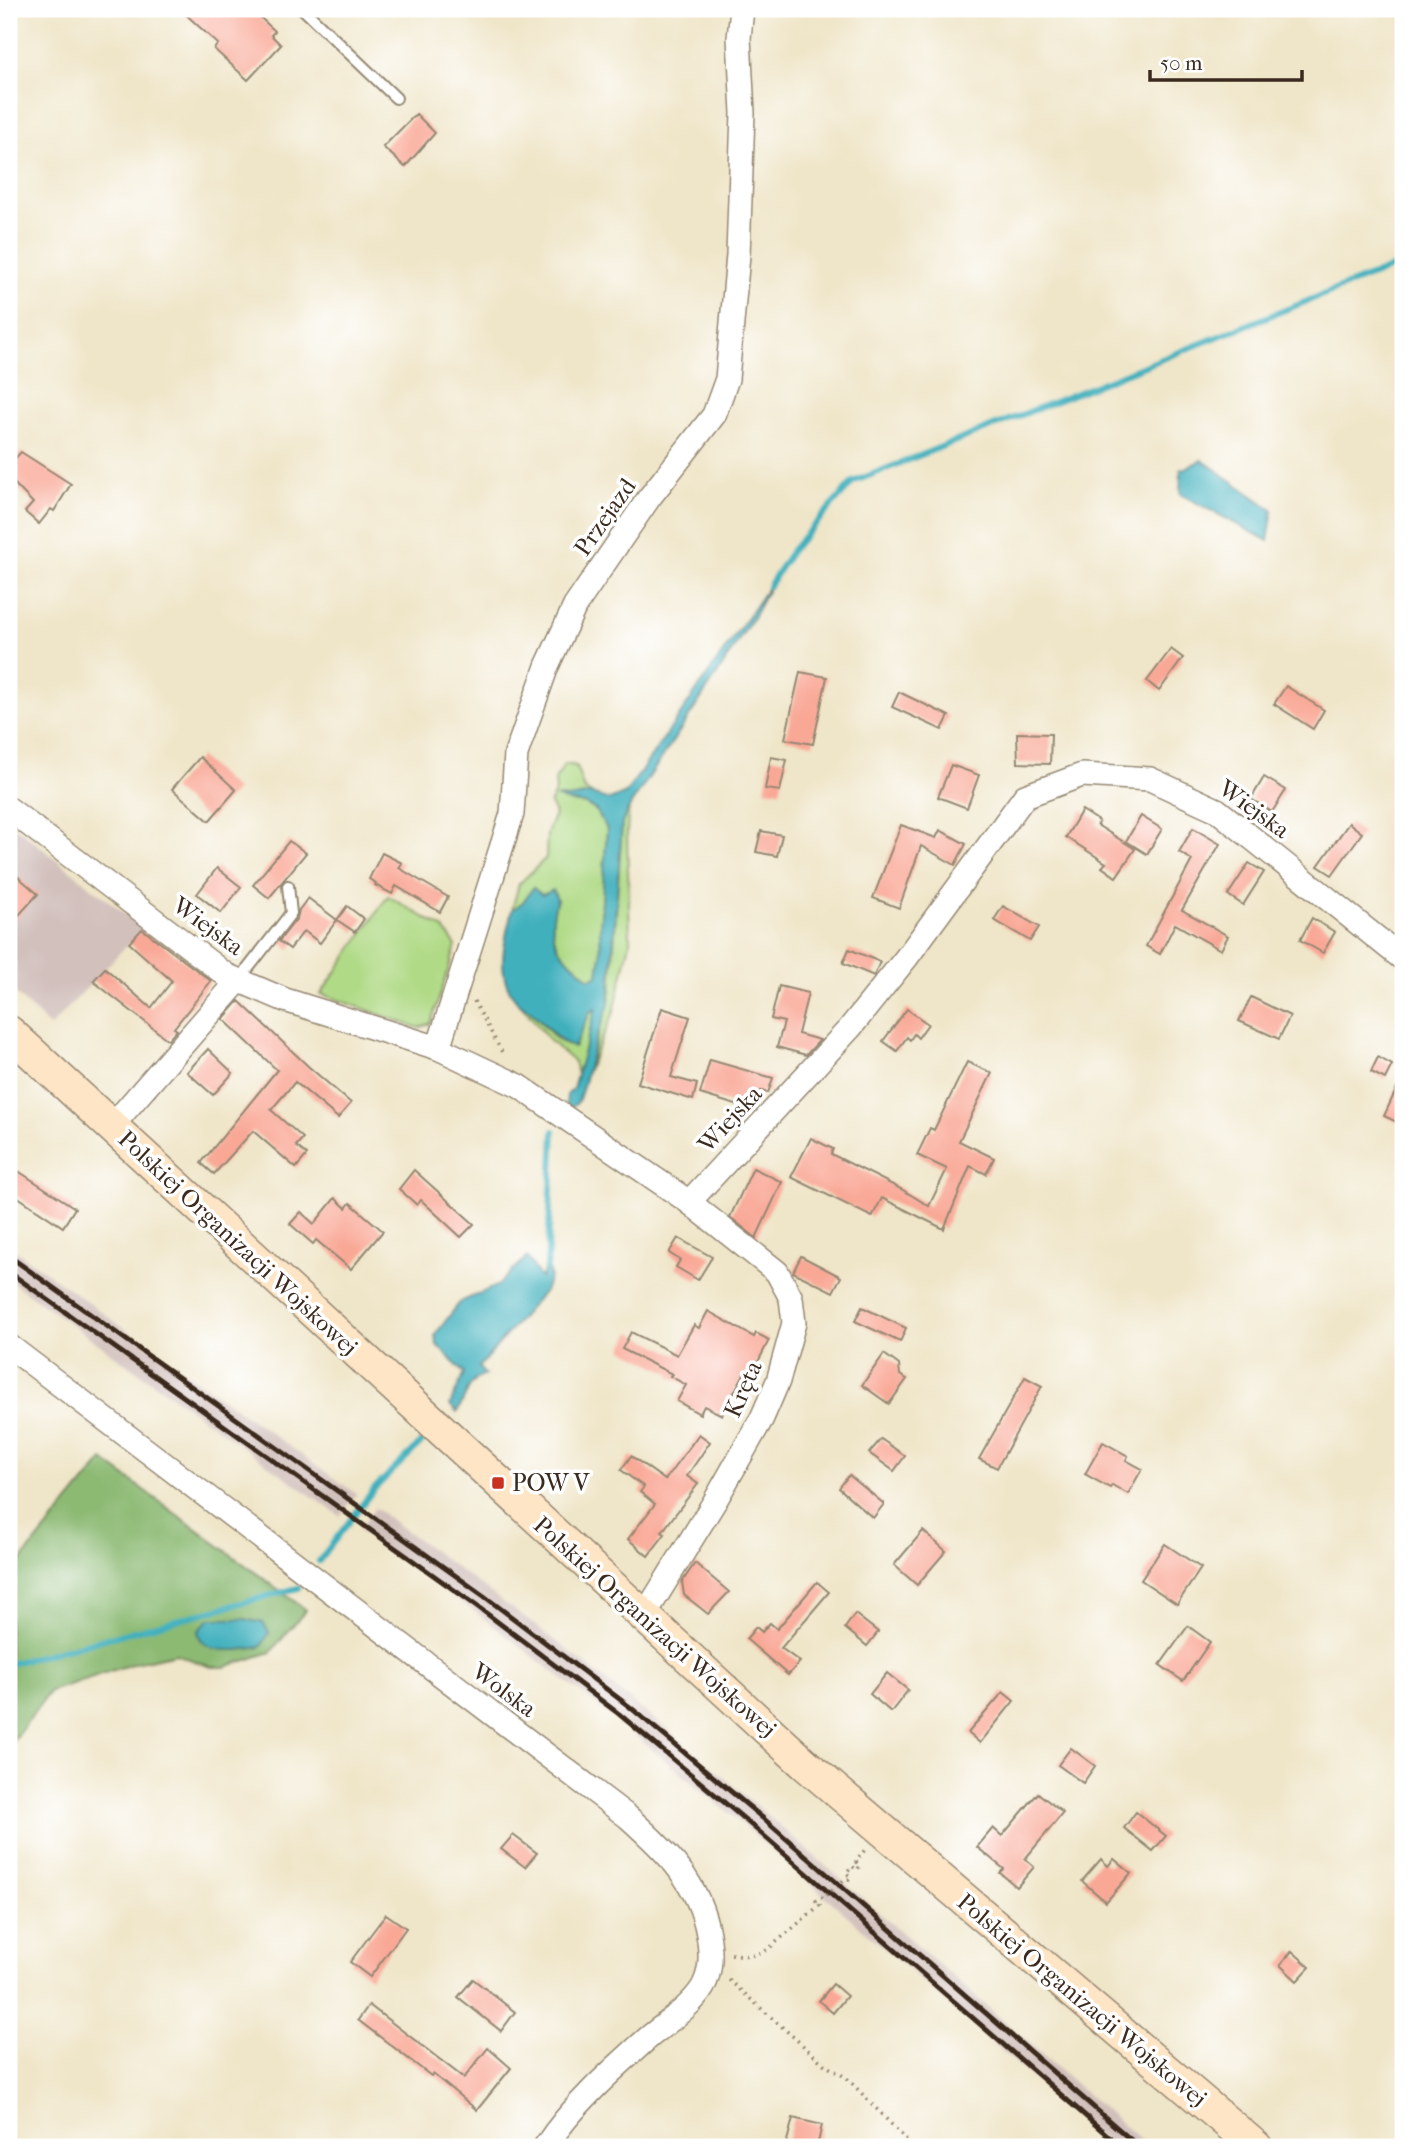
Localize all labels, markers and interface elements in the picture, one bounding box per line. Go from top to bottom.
scale bar [1150,38,1302,82]
text: 50 m [1160,51,1203,75]
street label: Przejazd [568,472,642,561]
street label: Wiejska [1212,773,1296,845]
street label: Wiejska [166,890,250,962]
street label: Wiejska [692,1079,768,1159]
street label: Polskiej Organizacji Wojskowej [113,1125,363,1361]
street label: Kręta [718,1356,769,1422]
place label: POW V [512,1469,591,1497]
marker: POW V [490,1475,506,1491]
street label: Polskiej Organizacji Wojskowej [528,1511,782,1743]
street label: Wolska [466,1656,542,1724]
street label: Polskiej Organizacji Wojskowej [952,1887,1212,2113]

